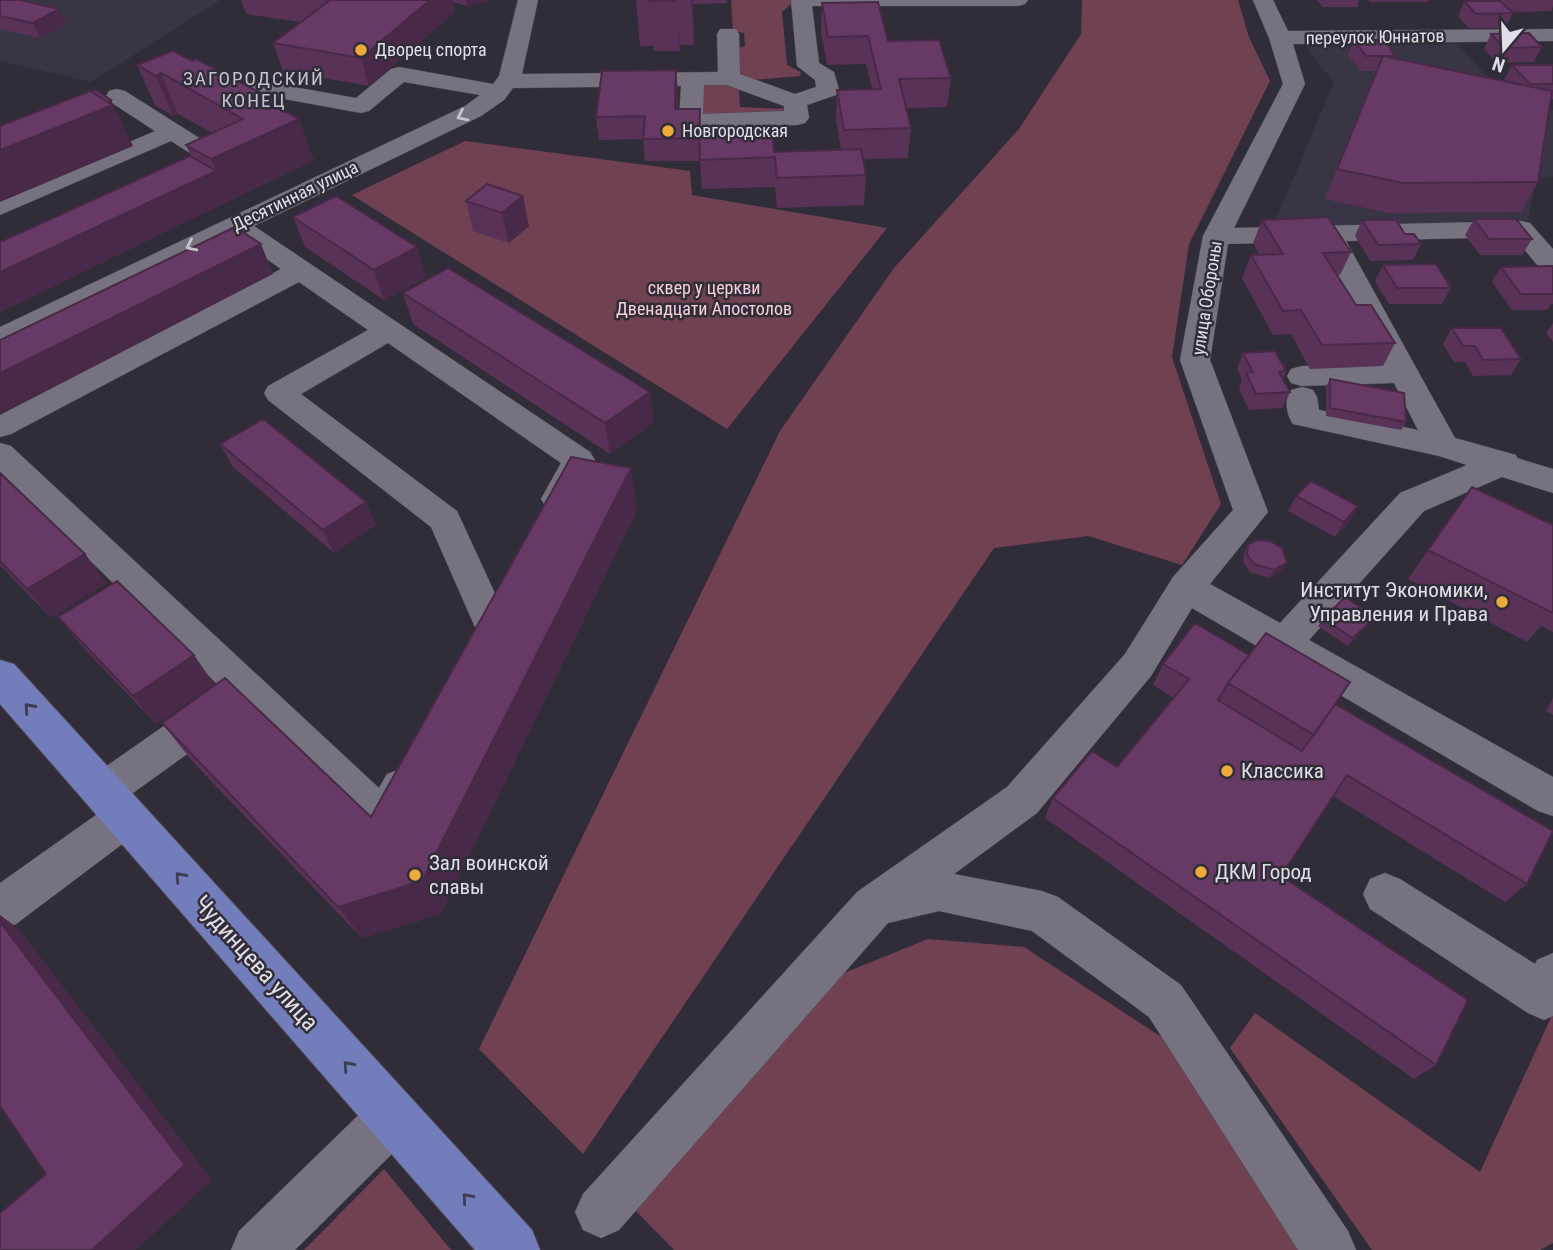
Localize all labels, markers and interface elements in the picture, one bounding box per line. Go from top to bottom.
north arrow [1469,14,1539,84]
street label: переулок Юннатов [1305,25,1445,48]
place label: Дворец спорта [375,39,487,60]
marker: Дворец спорта [353,42,369,58]
text: N [1489,52,1508,77]
district label: ЗАГОРОДСКИЙ КОНЕЦ [183,67,325,112]
one-way arrow [457,107,469,121]
place label: Новгородская [682,120,788,141]
marker: Новгородская [660,123,676,139]
street label: Десятинная улица [228,156,361,235]
one-way arrow [186,238,198,252]
street label: улица Обороны [1187,239,1226,357]
park label: сквер у церкви Двенадцати Апостолов [616,277,792,319]
place label: Институт Экономики, Управления и Права [1300,578,1488,626]
marker: Институт Экономики, Управления и Права [1494,594,1510,610]
one-way arrow [24,703,37,716]
place label: Классика [1241,759,1324,783]
marker: Классика [1219,763,1235,779]
place label: Зал воинской славы [429,851,549,899]
place label: ДКМ Город [1215,860,1312,884]
marker: ДКМ Город [1193,864,1209,880]
marker: Зал воинской славы [407,867,423,883]
one-way arrow [176,873,188,886]
street label: Чудинцева улица [188,890,324,1036]
one-way arrow [344,1061,356,1074]
one-way arrow [463,1193,475,1206]

